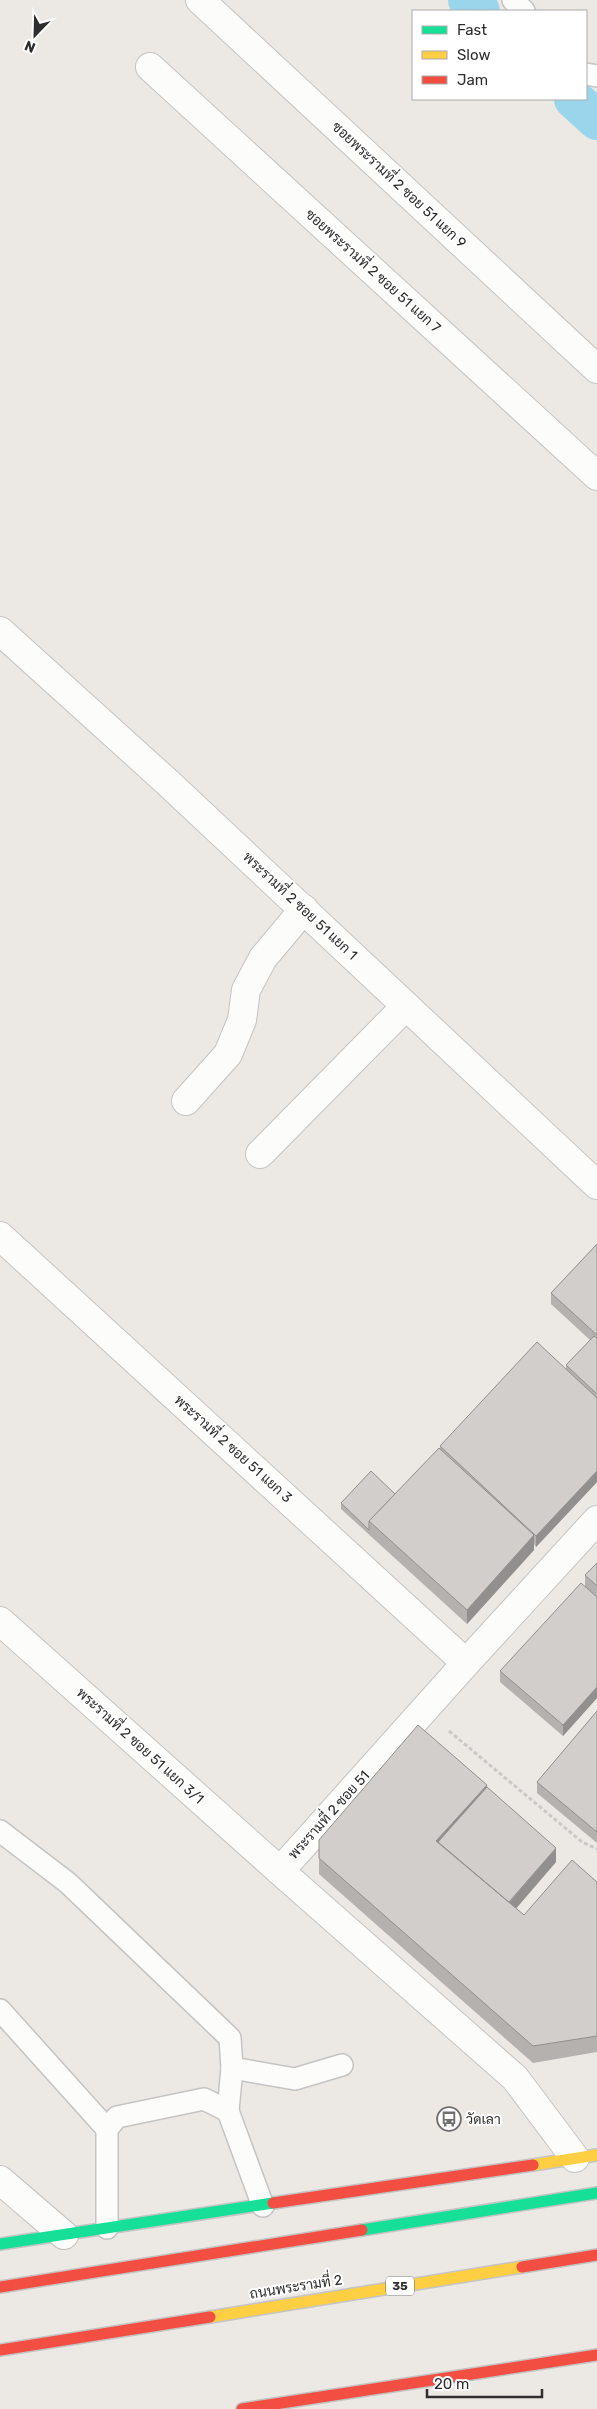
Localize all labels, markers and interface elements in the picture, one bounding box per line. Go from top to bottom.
north arrow [10,10,60,60]
legend [412,10,587,100]
text: Fast [457,21,487,39]
text: N [22,37,38,56]
text: Slow [457,46,490,64]
text: Jam [457,71,488,89]
street label: ซอยพระรามที่ 2 ซอย 51 แยก 9 [328,115,472,252]
street label: ซอยพระรามที่ 2 ซอย 51 แยก 7 [302,203,447,336]
street label: พระรามที่ 2 ซอย 51 แยก 1 [239,846,363,963]
street label: พระรามที่ 2 ซอย 51 แยก 3 [171,1389,298,1506]
street label: พระรามที่ 2 ซอย 51 แยก 3/1 [73,1681,210,1808]
street label: พระรามที่ 2 ซอย 51 [282,1765,373,1863]
bus stop icon: วัดเลา [436,2106,462,2132]
place label: วัดเลา [466,2111,501,2128]
street label: ถนนพระรามที่ 2 [248,2267,343,2303]
road number: 35 [386,2276,414,2296]
scale bar [427,2366,542,2398]
text: 20 m [434,2375,469,2393]

